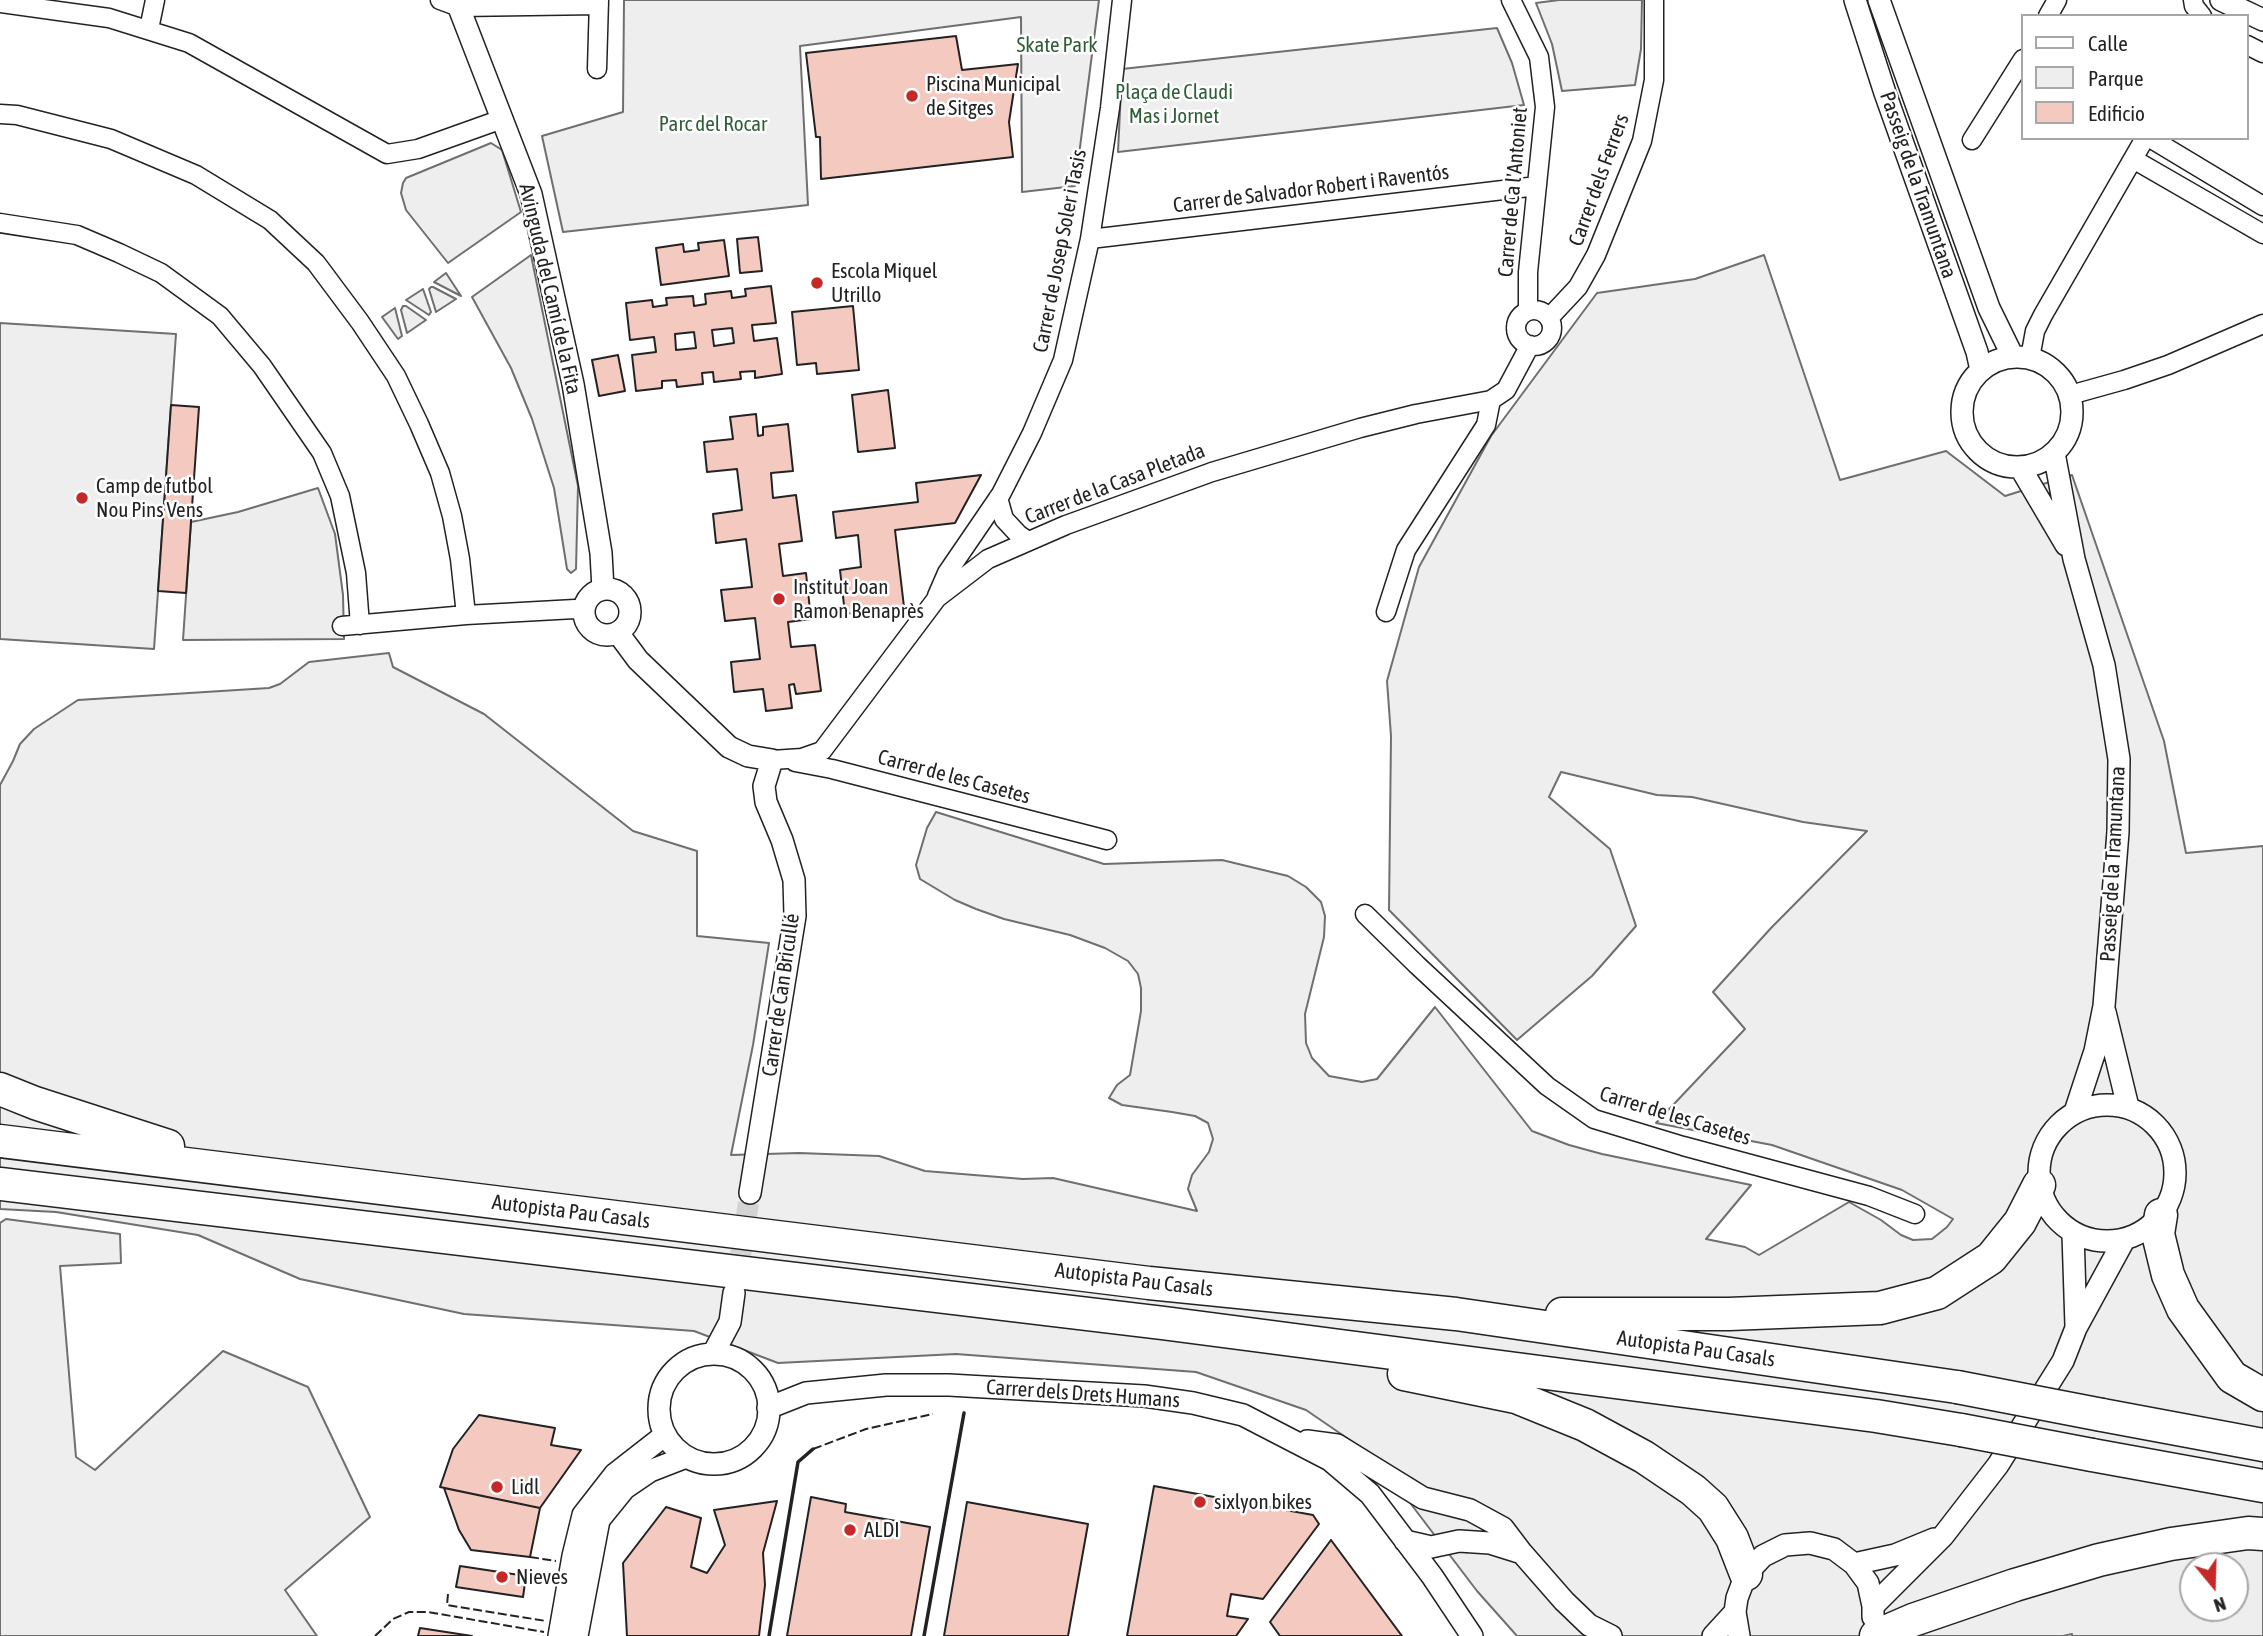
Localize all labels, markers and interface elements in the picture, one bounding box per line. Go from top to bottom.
legend [2022,14,2249,140]
text: Calle [2088,31,2128,55]
park label: Skate Park [1016,32,1098,58]
text: Parque [2088,66,2143,90]
place label: Piscina Municipal de Sitges [926,71,1061,121]
park label: Plaça de Claudi Mas i Jornet [1115,79,1233,129]
marker: Piscina Municipal de Sitges [904,88,920,104]
street label: Passeig de la Tramuntana [1874,88,1962,282]
text: Edificio [2088,101,2145,125]
street label: Carrer de Ca l'Antoniet [1493,106,1533,278]
park label: Parc del Rocar [659,111,767,137]
street label: Carrer dels Ferrers [1563,111,1635,249]
street label: Carrer de Josep Soler i Tasis [1028,147,1092,355]
street label: Carrer de Salvador Robert i Raventós [1172,160,1450,218]
street label: Avinguda del Camí de la Fita [513,181,587,397]
place label: Escola Miquel Utrillo [831,258,937,308]
marker: Escola Miquel Utrillo [809,275,825,291]
street label: Carrer de la Casa Pletada [1021,438,1209,530]
place label: Camp de futbol Nou Pins Vens [96,473,213,523]
marker: Camp de futbol Nou Pins Vens [74,490,90,506]
place label: Institut Joan Ramon Benaprès [793,574,924,624]
marker: Institut Joan Ramon Benaprès [771,591,787,607]
street label: Carrer de les Casetes [875,745,1033,809]
street label: Passeig de la Tramuntana [2095,765,2131,963]
street label: Carrer de Can Bricullé [757,912,805,1078]
street label: Carrer de les Casetes [1596,1081,1754,1151]
street label: Autopista Pau Casals [491,1190,651,1234]
street label: Autopista Pau Casals [1054,1258,1214,1302]
street label: Autopista Pau Casals [1615,1325,1777,1373]
street label: Carrer dels Drets Humans [985,1375,1181,1413]
place label: Lidl [511,1474,539,1500]
marker: Lidl [489,1479,505,1495]
place label: sixlyon bikes [1214,1489,1312,1515]
marker: sixlyon bikes [1192,1494,1208,1510]
place label: ALDI [864,1517,900,1543]
marker: ALDI [842,1522,858,1538]
north arrow [2179,1552,2249,1622]
place label: Nieves [516,1564,568,1590]
marker: Nieves [494,1569,510,1585]
text: N [2211,1593,2229,1617]

